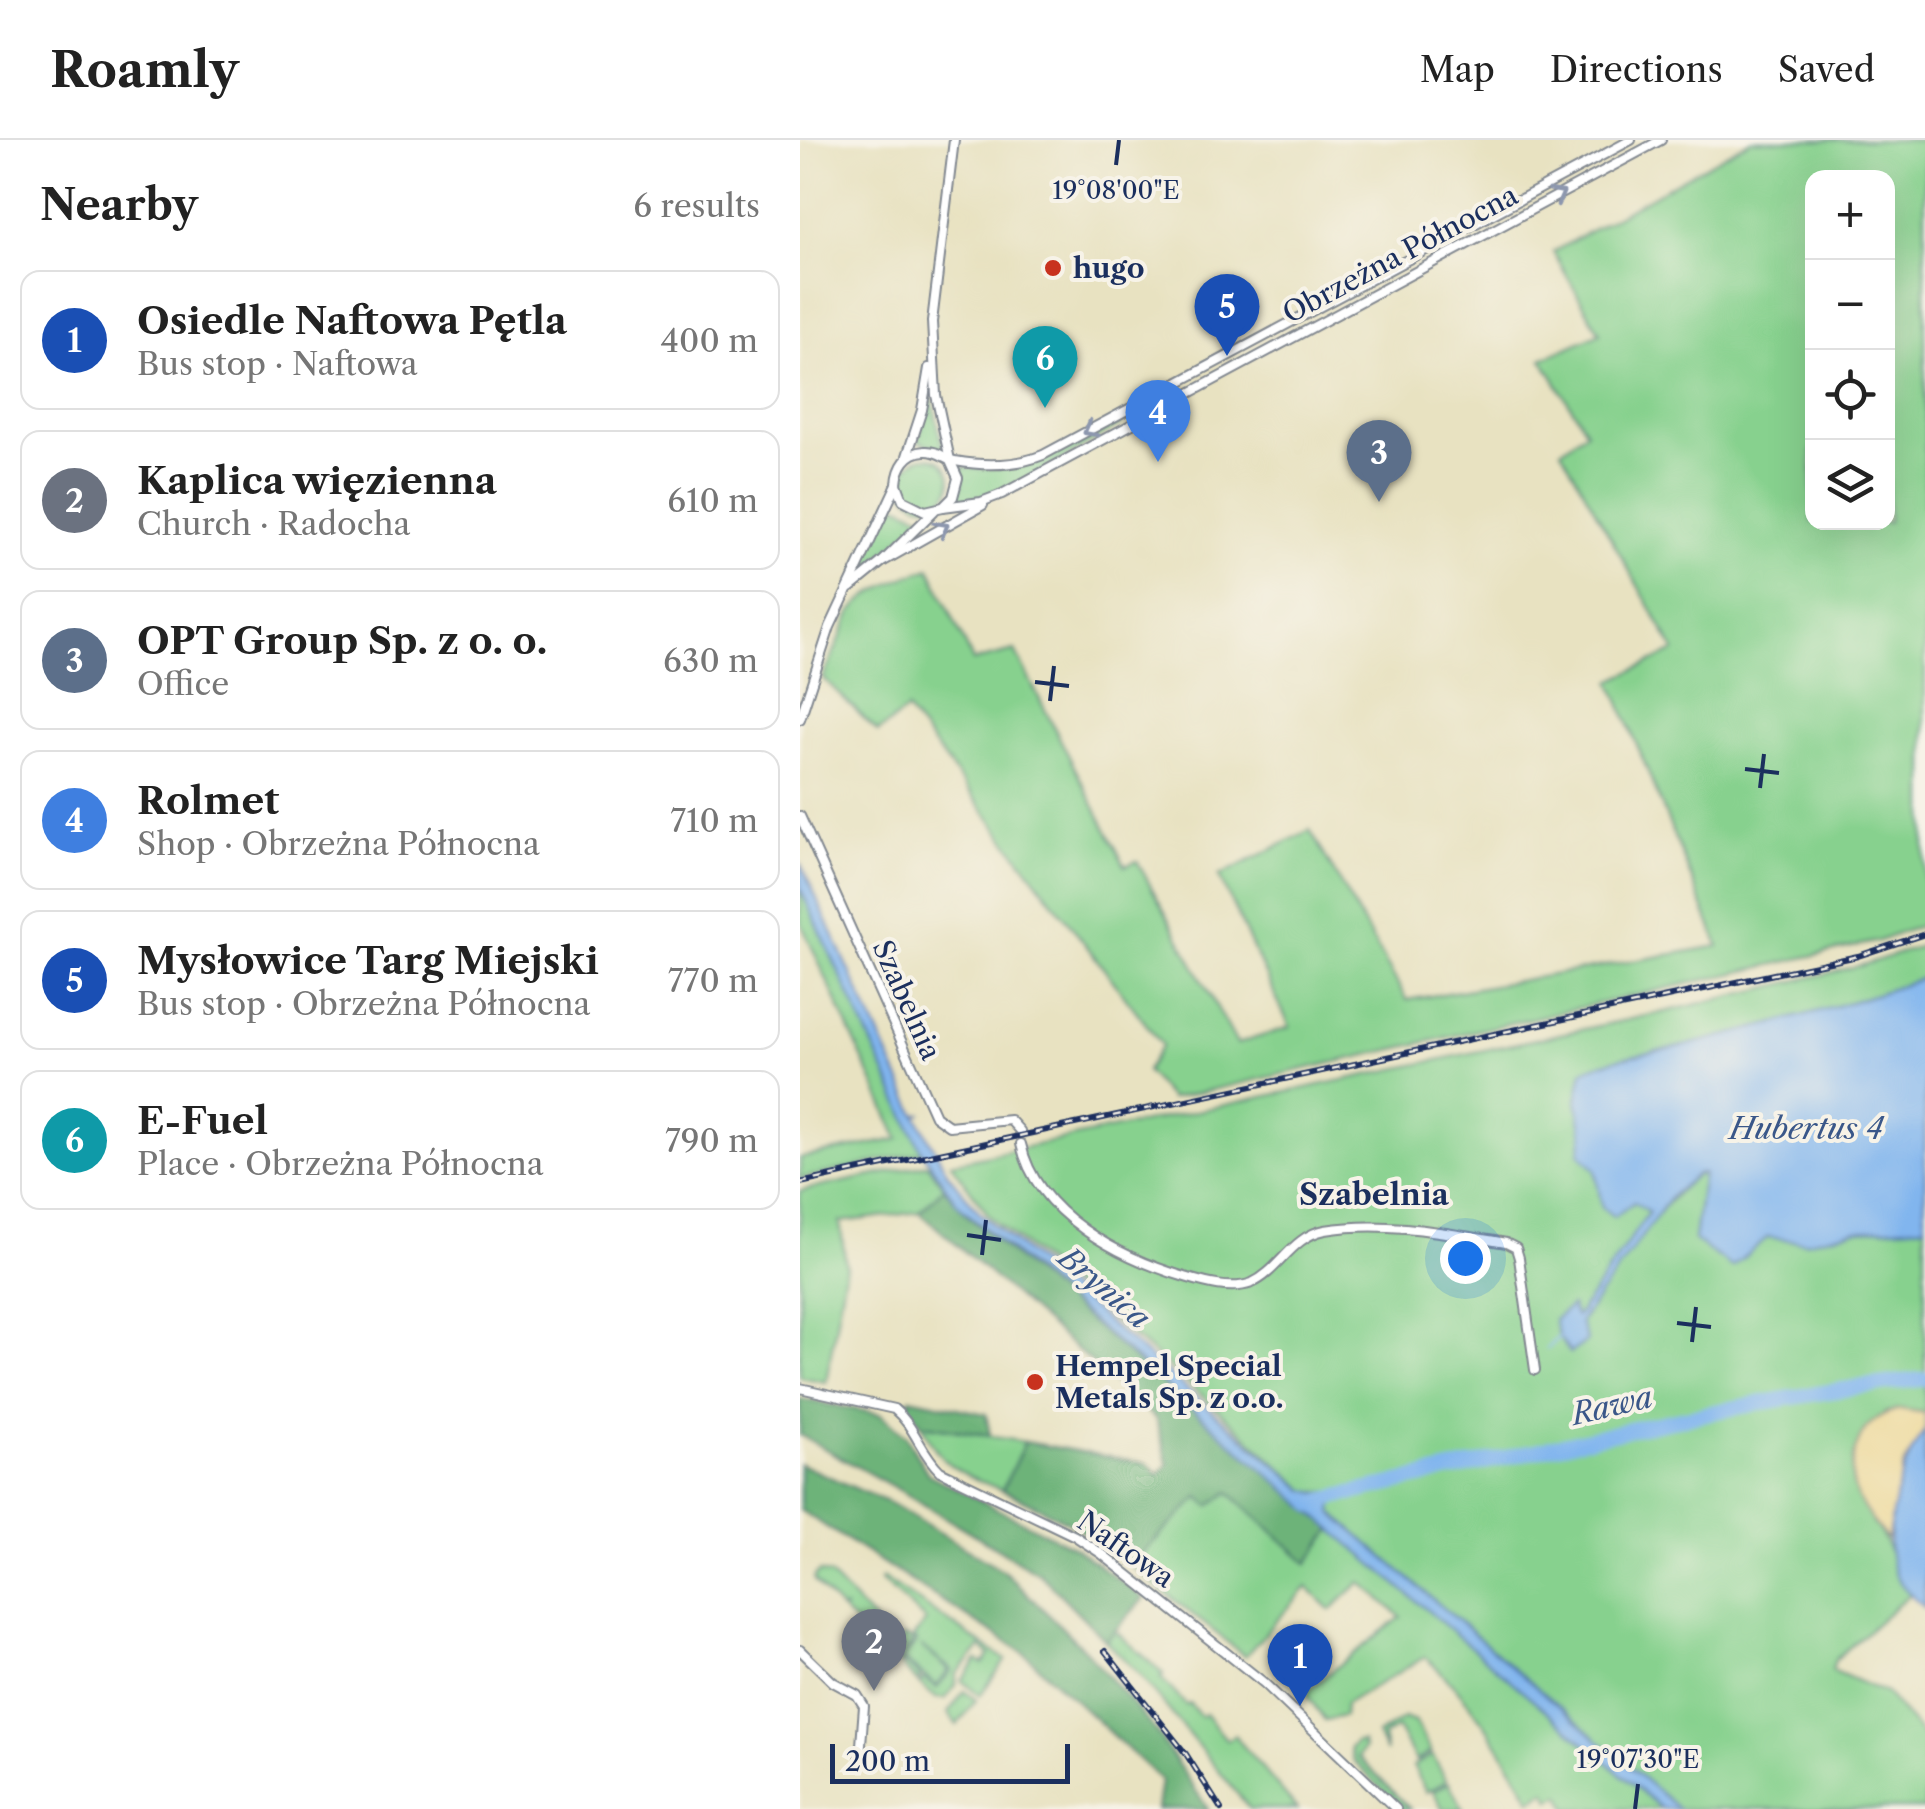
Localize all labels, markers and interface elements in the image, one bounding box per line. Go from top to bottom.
text: Roamly [50,40,239,99]
text: Map [1420,48,1495,91]
text: Directions [1550,48,1723,91]
text: Saved [1778,48,1875,91]
map controls [1805,170,1895,530]
button: + [1805,170,1895,260]
text: 19°08'00"E [1052,175,1180,206]
street label: Obrzeżna Północna [1277,178,1523,330]
text: Nearby [40,179,198,231]
text: 6 results [633,186,760,225]
one-way arrow [1547,188,1565,207]
place label: hugo [1073,251,1144,285]
marker: hugo [1042,257,1064,279]
button: − [1805,260,1895,350]
pin: 5 [1194,274,1260,356]
text: Osiedle Naftowa Pętla [137,297,567,344]
text: 1 [67,321,82,360]
text: 400 m [661,321,758,360]
pin: 6 [1012,326,1078,408]
text: Bus stop · Naftowa [137,344,418,383]
button: locate [1805,350,1895,440]
pin: 4 [1126,380,1190,462]
one-way arrow [1083,418,1101,437]
pin: 3 [1346,420,1412,502]
button: layers [1805,440,1895,530]
text: Kaplica więzienna [137,457,497,504]
text: 2 [65,481,84,520]
text: 610 m [667,481,758,520]
text: Church · Radocha [137,504,410,543]
one-way arrow [931,520,949,540]
text: OPT Group Sp. z o. o. [137,617,547,664]
text: 3 [65,641,84,680]
text: 630 m [663,641,758,680]
text: Office [137,664,229,703]
text: Rolmet [137,777,279,824]
text: 4 [65,801,84,840]
text: 710 m [670,801,758,840]
text: Shop · Obrzeżna Północna [137,824,540,863]
street label: Szabelnia [866,935,949,1065]
text: Mysłowice Targ Miejski [137,937,599,984]
text: 5 [66,961,83,1000]
text: 770 m [668,961,758,1000]
text: Bus stop · Obrzeżna Północna [137,984,590,1023]
text: E-Fuel [137,1097,268,1144]
water label: Hubertus 4 [1727,1110,1885,1147]
text: 6 [65,1121,84,1160]
text: 790 m [665,1121,758,1160]
text: Place · Obrzeżna Północna [137,1144,544,1183]
district label: Szabelnia [1299,1176,1450,1213]
your location [1440,1233,1491,1284]
water label: Brynica [1050,1237,1158,1337]
place label: Hempel Special Metals Sp. z o.o. [1055,1349,1283,1415]
marker: Hempel Special Metals Sp. z o.o. [1024,1371,1046,1393]
water label: Rawa [1566,1378,1656,1433]
street label: Naftowa [1071,1504,1181,1595]
pin: 2 [842,1608,906,1691]
pin: 1 [1268,1624,1332,1706]
scale bar [830,1739,1070,1784]
text: 200 m [845,1744,930,1778]
text: 19°07'30"E [1576,1744,1700,1775]

